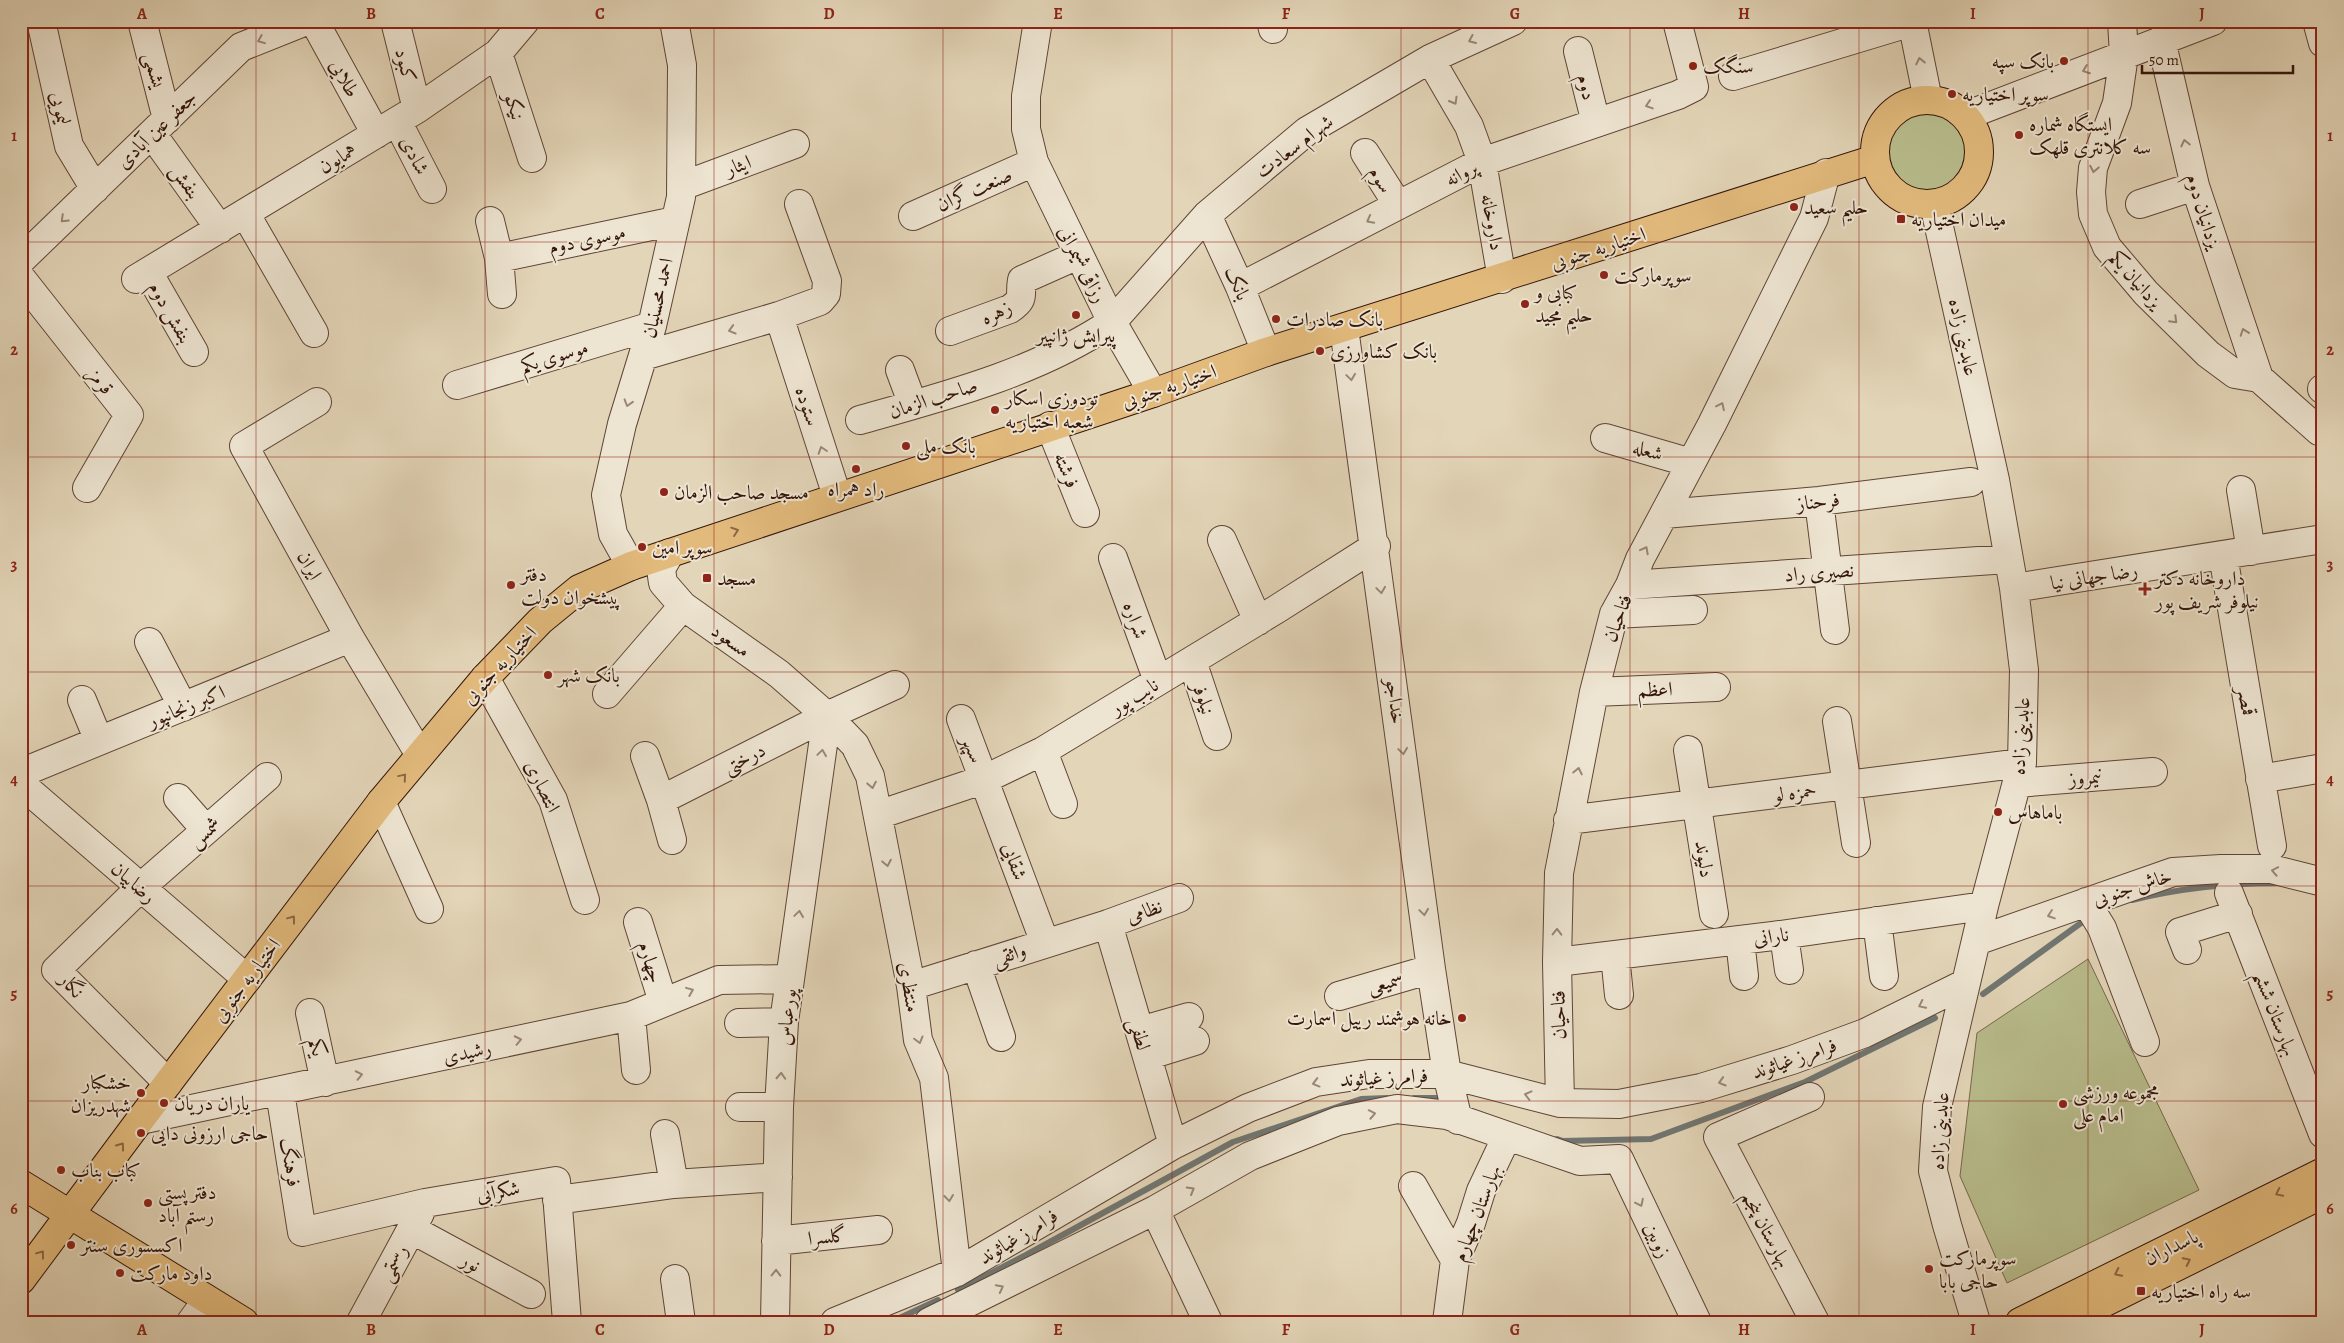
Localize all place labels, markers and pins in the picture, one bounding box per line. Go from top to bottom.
place label: بانک سپه [1991,48,2054,75]
place label: سنگک [1703,53,1754,80]
marker: بانک سپه [2058,55,2070,67]
marker: سنگک [1687,60,1699,72]
place label: سوپر اختیاریه [1962,81,2049,108]
marker: سوپر اختیاریه [1946,88,1958,100]
place label: ایستگاه شماره سه کلانتری قلهک [2029,111,2151,161]
marker: ایستگاه شماره سه کلانتری قلهک [2013,129,2025,141]
place label: حلیم سعید [1804,194,1868,227]
marker: حلیم سعید [1788,201,1800,213]
place label: میدان اختیاریه [1911,206,2006,233]
marker: میدان اختیاریه [1895,213,1907,225]
place label: سوپرمارکت [1614,262,1692,289]
marker: سوپرمارکت [1598,269,1610,281]
place label: کبابی و حلیم مجید [1533,279,1593,335]
marker: کبابی و حلیم مجید [1519,298,1531,310]
place label: بانک صادرات [1286,306,1383,333]
marker: پیرایش ژانپیر [1070,309,1082,321]
marker: بانک صادرات [1270,313,1282,325]
place label: پیرایش ژانپیر [1035,322,1117,350]
place label: بانک کشاورزی [1330,338,1437,365]
marker: بانک کشاورزی [1314,345,1326,357]
place label: تودوزی اسکار شعبه اختیاریه [1003,385,1098,435]
marker: تودوزی اسکار شعبه اختیاریه [989,404,1001,416]
place label: بانک ملی [916,433,976,461]
marker: بانک ملی [900,440,912,452]
marker: راد همراه [850,463,862,475]
place label: راد همراه [827,476,885,503]
place label: مسجد صاحب الزمان [674,479,809,506]
marker: مسجد صاحب الزمان [658,486,670,498]
place label: سوپر امین [652,534,713,561]
marker: سوپر امین [636,541,648,553]
place label: دفتر پیشخوان دولت [519,561,620,611]
place label: مسجد [717,565,756,592]
place label: داروخانه دکتر نیلوفر شریف پور [2153,565,2259,616]
marker: مسجد [701,572,713,584]
marker: دفتر پیشخوان دولت [505,579,517,591]
marker: داروخانه دکتر نیلوفر شریف پور [2139,583,2151,595]
place label: بانک شهر [556,662,620,689]
marker: بانک شهر [542,669,554,681]
place label: باماهاس [2008,799,2062,826]
marker: باماهاس [1992,806,2004,818]
place label: خانه هوشمند رییل اسمارت [1287,1005,1452,1033]
marker: خانه هوشمند رییل اسمارت [1456,1012,1468,1024]
place label: خشکبار شهدریزان [71,1069,131,1119]
place label: مجموعه ورزشی امام علی [2073,1079,2159,1133]
marker: خشکبار شهدریزان [135,1087,147,1099]
place label: یاران دریان [174,1090,251,1117]
marker: یاران دریان [158,1097,170,1109]
marker: مجموعه ورزشی امام علی [2057,1098,2069,1110]
place label: حاجی ارزونی دایی [151,1120,268,1147]
marker: حاجی ارزونی دایی [135,1127,147,1139]
place label: کباب بناب [71,1157,141,1184]
marker: کباب بناب [55,1164,67,1176]
place label: دفتر پستی رستم آباد [158,1179,217,1235]
marker: دفتر پستی رستم آباد [142,1197,154,1209]
place label: اکسسوری سنتر [79,1232,183,1259]
marker: اکسسوری سنتر [65,1239,77,1251]
place label: سوپرمارکت حاجی بابا [1939,1245,2017,1295]
place label: داود مارکت [130,1260,213,1287]
marker: سوپرمارکت حاجی بابا [1923,1263,1935,1275]
marker: داود مارکت [114,1267,126,1279]
place label: سه راه اختیاریه [2151,1278,2251,1305]
marker: سه راه اختیاریه [2135,1285,2147,1297]

